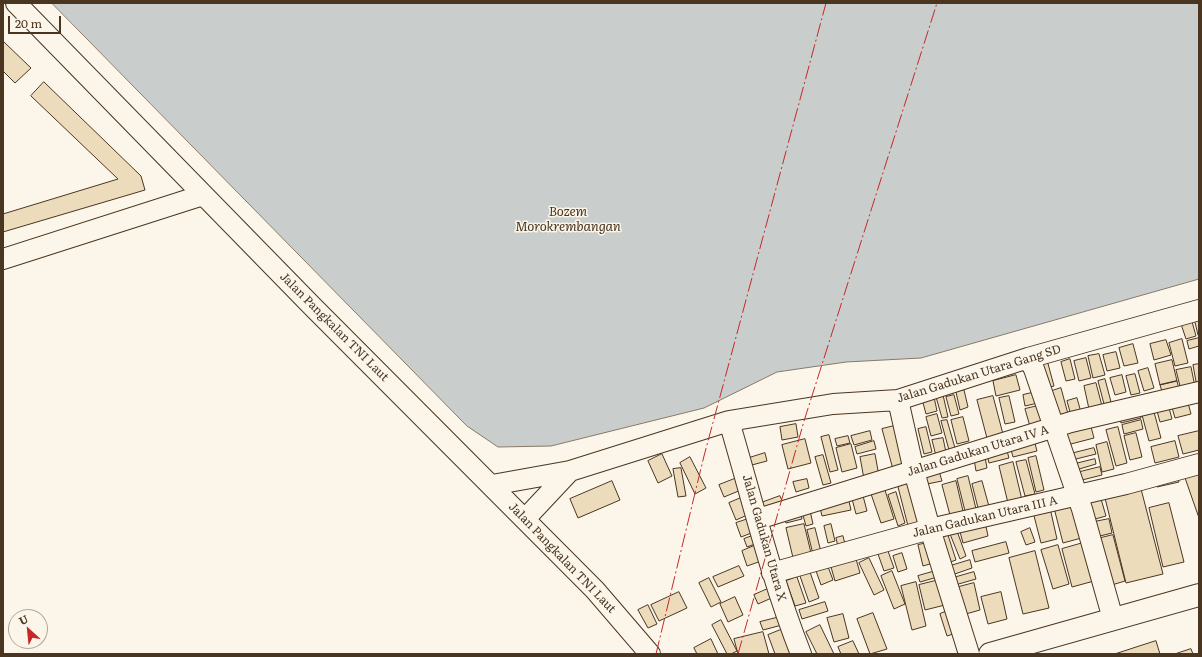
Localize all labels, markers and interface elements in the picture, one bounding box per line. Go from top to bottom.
scale bar [10,8,63,34]
text: 20 m [15,14,42,32]
water label: Bozem Morokrembangan [515,204,621,235]
street label: Jalan Pangkalan TNI Laut [277,270,391,384]
street label: Jalan Gadukan Utara Gang SD [895,342,1063,406]
street label: Jalan Gadukan Utara IV A [905,423,1051,479]
street label: Jalan Gadukan Utara X [739,473,789,603]
street label: Jalan Gadukan Utara III A [911,493,1059,541]
street label: Jalan Pangkalan TNI Laut [505,500,619,616]
north arrow [8,609,48,649]
text: U [16,610,30,628]

